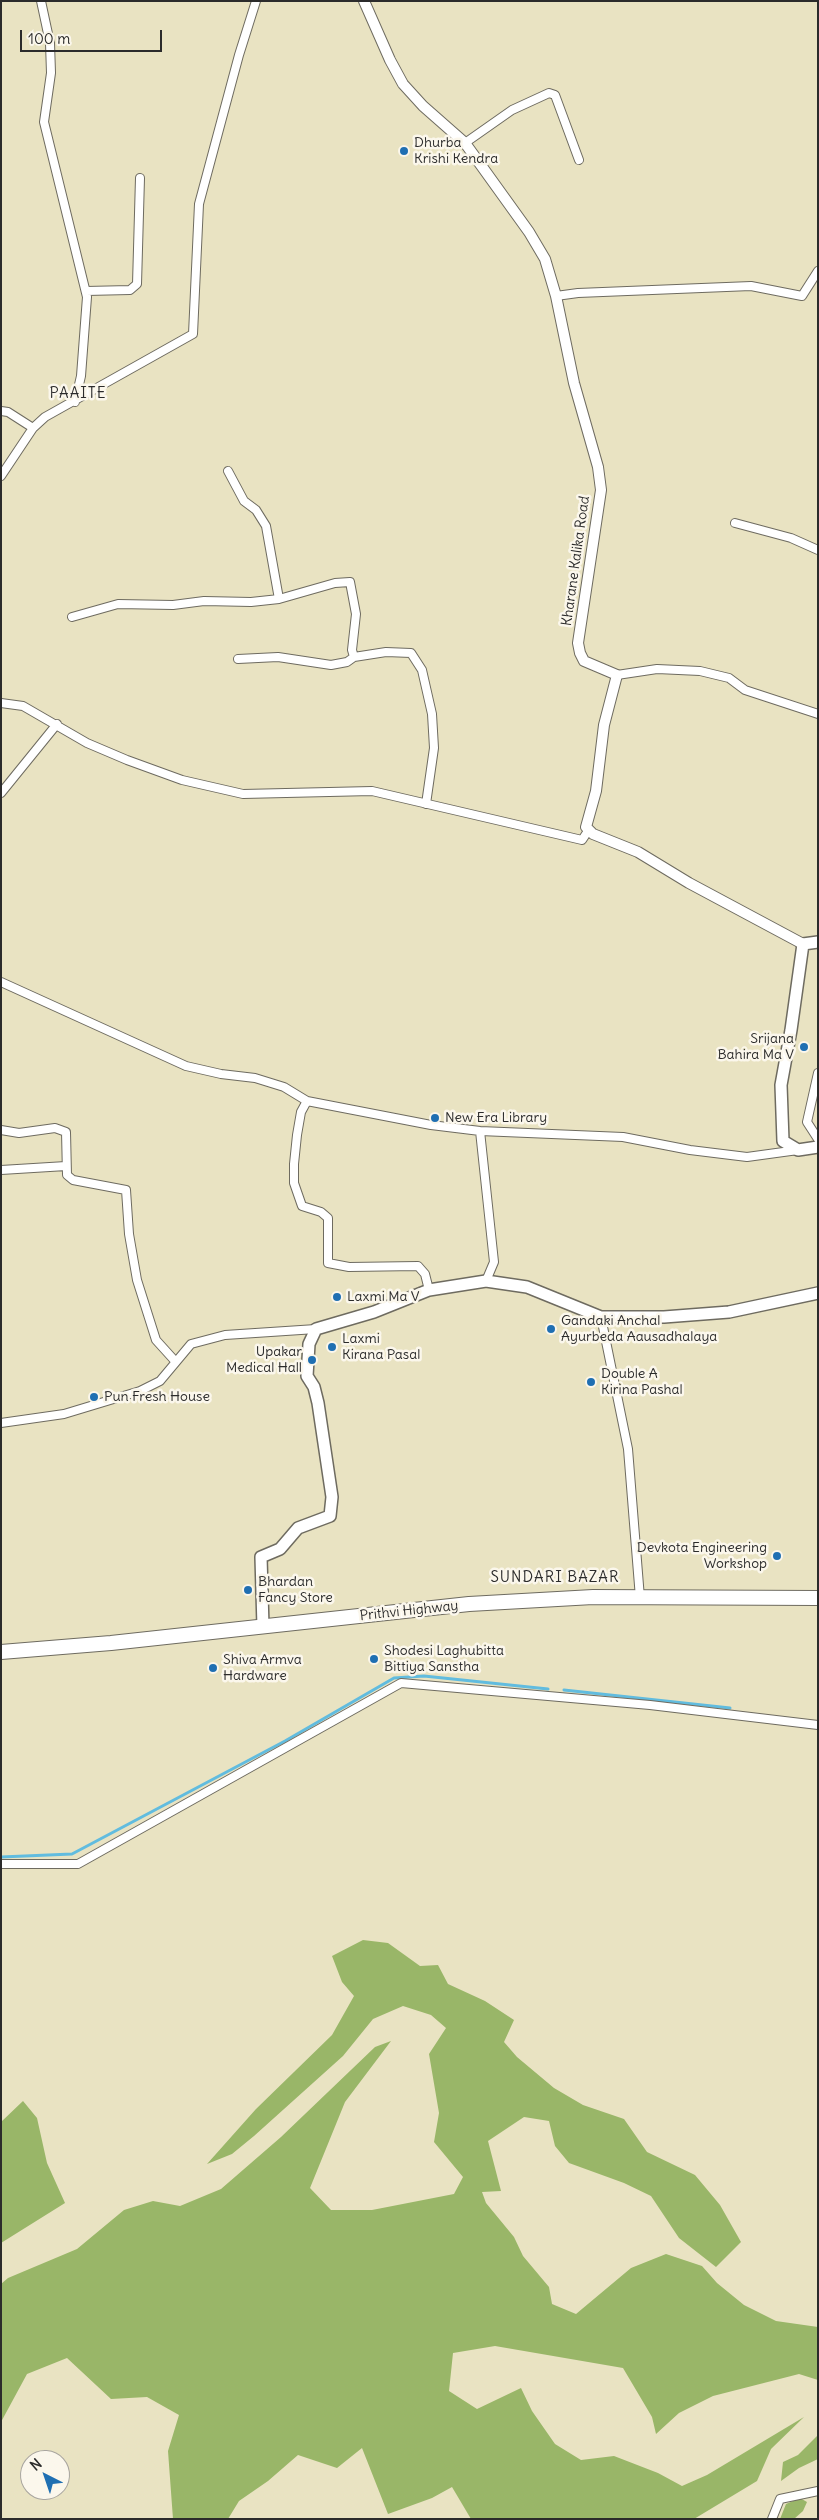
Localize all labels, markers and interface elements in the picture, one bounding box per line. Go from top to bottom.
scale bar [22,20,165,52]
text: 100 m [28,29,70,48]
place label: Dhurba Krishi Kendra [414,135,498,168]
marker: Dhurba Krishi Kendra [398,145,410,157]
district label: PAAITE [49,385,107,403]
street label: Kharane Kalika Road [559,495,593,627]
place label: Srijana Bahira Ma V [717,1031,794,1064]
marker: Srijana Bahira Ma V [798,1041,810,1053]
place label: New Era Library [445,1110,547,1126]
marker: New Era Library [429,1112,441,1124]
place label: Laxmi Ma V [347,1289,419,1305]
marker: Laxmi Ma V [331,1291,343,1303]
place label: Gandaki Anchal Ayurbeda Aausadhalaya [561,1313,717,1345]
marker: Gandaki Anchal Ayurbeda Aausadhalaya [545,1323,557,1335]
place label: Laxmi Kirana Pasal [342,1331,420,1364]
marker: Laxmi Kirana Pasal [326,1341,338,1353]
place label: Upakar Medical Hall [226,1344,302,1376]
marker: Upakar Medical Hall [306,1354,318,1366]
place label: Double A Kirina Pashal [601,1366,683,1398]
marker: Double A Kirina Pashal [585,1376,597,1388]
place label: Pun Fresh House [104,1389,210,1405]
marker: Pun Fresh House [88,1391,100,1403]
place label: Devkota Engineering Workshop [637,1540,767,1572]
marker: Devkota Engineering Workshop [771,1550,783,1562]
district label: SUNDARI BAZAR [489,1569,621,1587]
place label: Bhardan Fancy Store [258,1574,333,1606]
marker: Bhardan Fancy Store [242,1584,254,1596]
street label: Prithvi Highway [359,1597,459,1625]
place label: Shodesi Laghubitta Bittiya Sanstha [384,1643,504,1675]
place label: Shiva Armva Hardware [223,1652,302,1684]
marker: Shodesi Laghubitta Bittiya Sanstha [368,1653,380,1665]
marker: Shiva Armva Hardware [207,1662,219,1674]
north arrow [20,2450,70,2500]
text: N [26,2454,45,2474]

